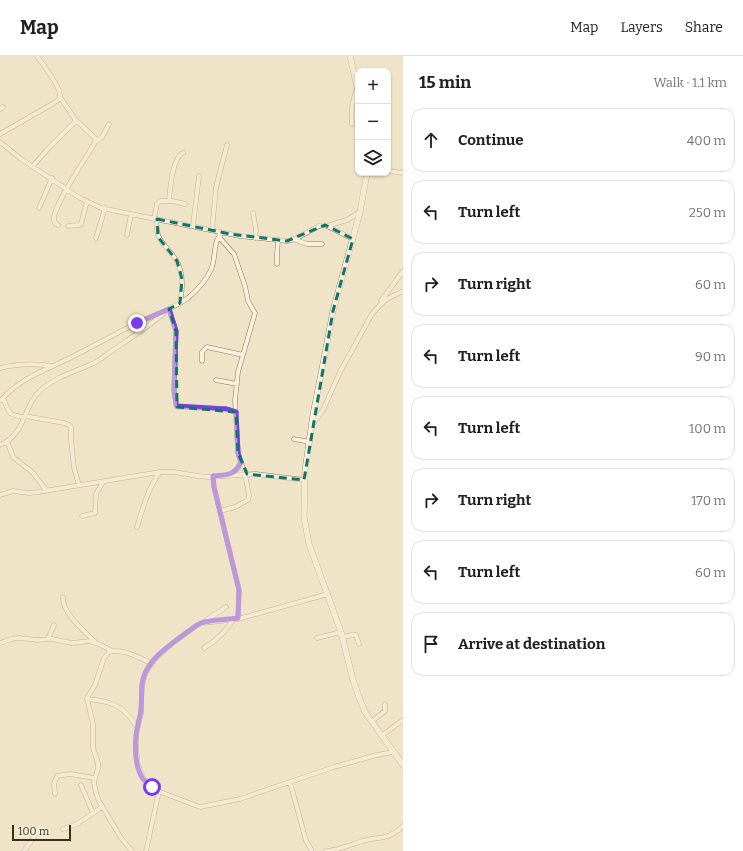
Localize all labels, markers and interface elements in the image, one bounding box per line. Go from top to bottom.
text: Map [20,16,59,39]
text: Map [570,19,598,36]
text: Layers [620,19,663,36]
text: Share [685,19,723,36]
map controls [355,68,391,176]
button: + [355,68,391,104]
text: 15 min [419,72,471,93]
text: Walk · 1.1 km [654,75,727,90]
button: − [355,104,391,140]
icon: ahead [420,129,442,151]
text: Continue [458,131,524,149]
text: 400 m [687,133,726,148]
button: layers [355,140,391,176]
icon: left [420,201,442,223]
text: Turn left [458,203,520,221]
text: 250 m [689,205,726,220]
icon: right [420,273,442,295]
text: Turn right [458,275,531,293]
text: 60 m [695,277,726,292]
route end [128,314,146,332]
icon: left [420,345,442,367]
text: Turn left [458,347,520,365]
text: 90 m [695,349,726,364]
icon: left [420,417,442,439]
text: Turn left [458,419,520,437]
text: 100 m [689,421,726,436]
icon: right [420,489,442,511]
text: Turn right [458,491,531,509]
text: 170 m [691,493,726,508]
icon: left [420,561,442,583]
text: Turn left [458,563,520,581]
text: 60 m [695,565,726,580]
icon: arrive [420,633,442,655]
text: Arrive at destination [458,635,605,653]
route start [143,778,161,796]
scale bar [12,823,71,842]
text: 100 m [18,825,49,838]

